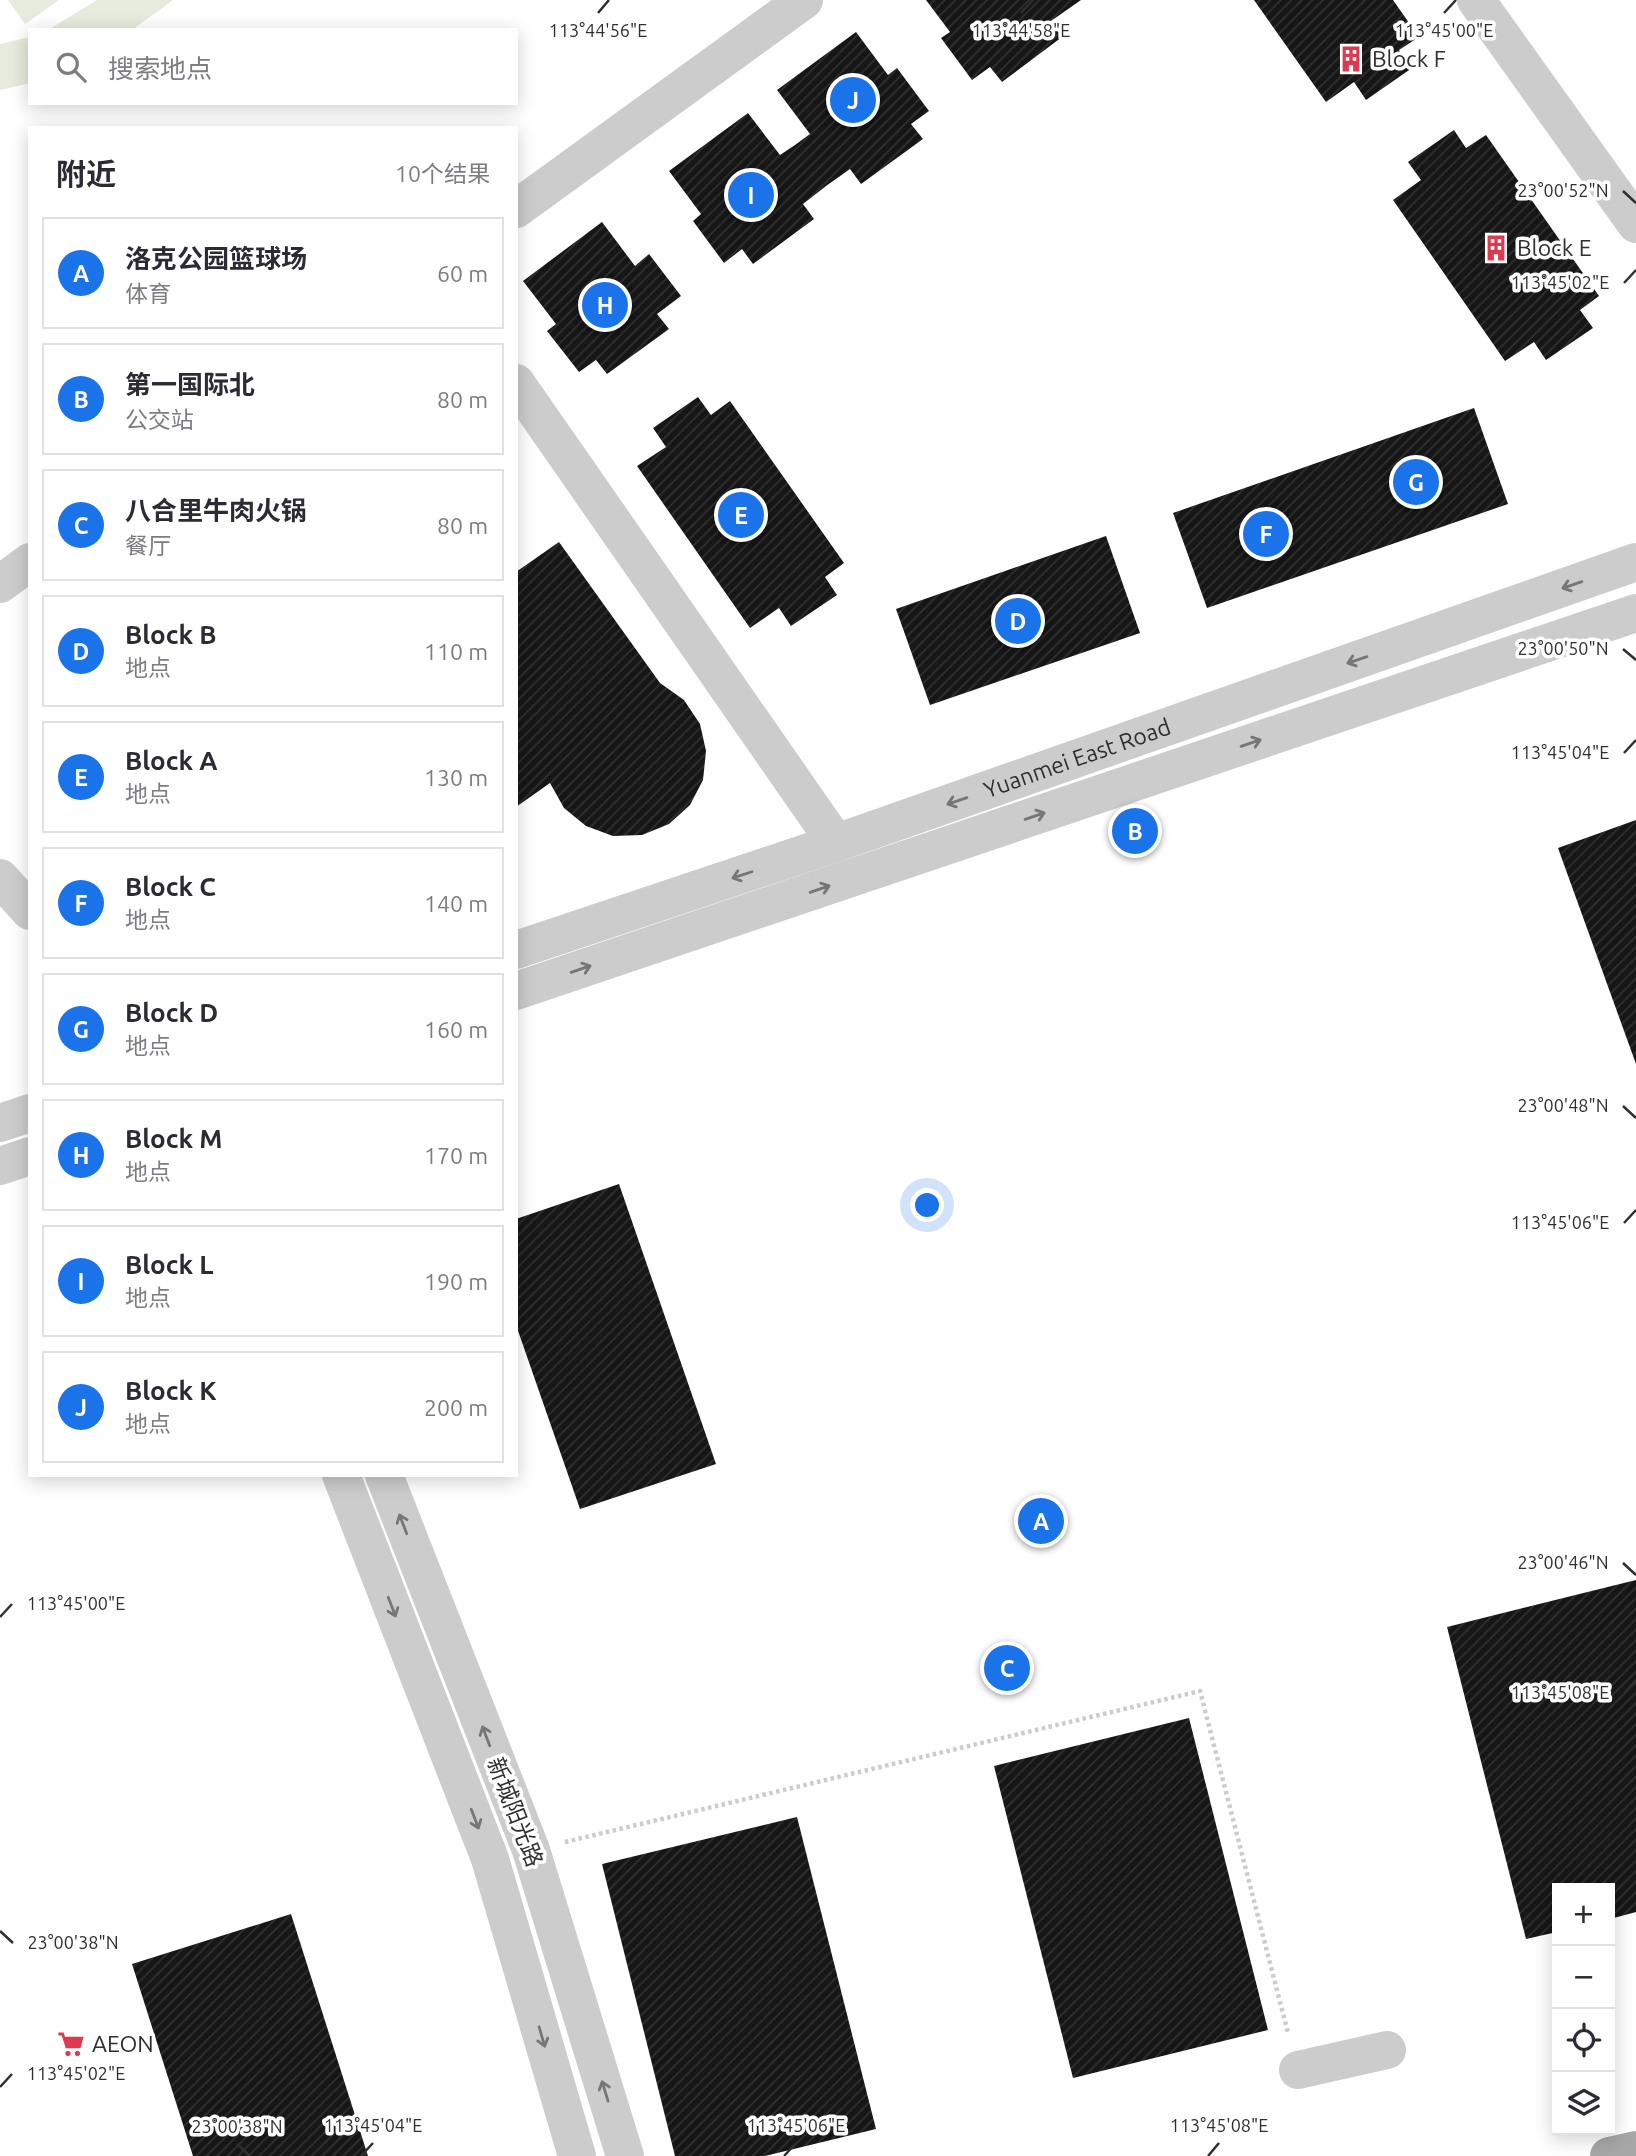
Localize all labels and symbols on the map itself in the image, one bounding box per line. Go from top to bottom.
text: 113°44'56"E [549,20,647,40]
text: 113°44'58"E [972,20,1070,40]
text: 113°45'00"E [1395,20,1493,40]
building icon: Block F [1336,44,1366,74]
place label: Block F [1372,46,1446,71]
pin: J [830,74,876,126]
pin: I [728,169,774,221]
text: 23°00'52"N [1517,180,1609,200]
building icon: Block E [1481,233,1511,263]
place label: Block E [1517,235,1592,260]
text: 113°45'02"E [1511,272,1609,292]
pin: H [582,279,628,331]
pin: G [1393,456,1439,508]
pin: E [718,489,764,541]
pin: F [1243,508,1289,560]
one-way arrow [1561,580,1583,592]
pin: D [995,595,1041,647]
text: 23°00'50"N [1517,638,1609,658]
one-way arrow [1346,654,1368,667]
street label: Yuanmei East Road [980,713,1174,802]
one-way arrow [1239,736,1261,748]
text: 113°45'04"E [1511,742,1609,762]
one-way arrow [947,796,969,808]
pin: B [1112,805,1158,857]
one-way arrow [1024,809,1046,821]
one-way arrow [732,869,754,882]
one-way arrow [808,882,830,894]
one-way arrow [570,962,592,975]
text: 23°00'48"N [1517,1095,1609,1115]
your location [910,1188,944,1222]
text: 113°45'06"E [1511,1212,1609,1232]
pin: A [1018,1495,1064,1547]
one-way arrow [395,1514,408,1535]
text: 23°00'46"N [1517,1552,1609,1572]
text: 113°45'00"E [27,1593,125,1613]
one-way arrow [387,1596,400,1618]
pin: C [984,1642,1030,1694]
text: 113°45'08"E [1511,1682,1609,1702]
one-way arrow [478,1725,491,1747]
street label: 新城阳光路 [483,1754,548,1870]
one-way arrow [469,1808,482,1830]
text: 23°00'38"N [27,1932,119,1952]
one-way arrow [537,2025,550,2047]
supermarket icon: AEON [56,2029,86,2059]
place label: AEON [92,2031,154,2056]
text: 113°45'02"E [27,2063,125,2083]
one-way arrow [597,2080,610,2102]
text: 113°45'04"E [324,2115,422,2135]
text: 113°45'06"E [747,2115,845,2135]
text: 113°45'08"E [1170,2115,1268,2135]
text: 23°00'38"N [191,2116,283,2136]

